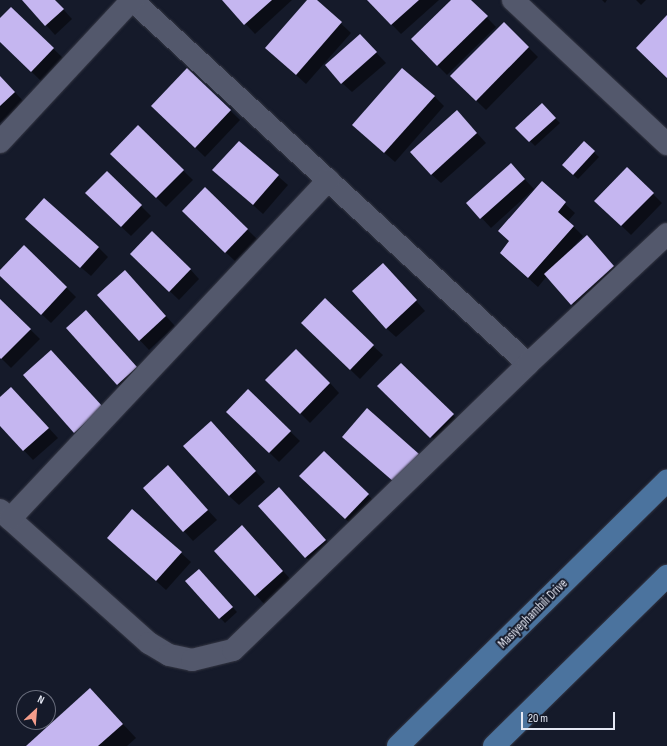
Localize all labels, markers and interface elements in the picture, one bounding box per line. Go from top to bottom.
street label: Masiyephambili Drive [495,576,571,652]
north arrow [16,690,56,730]
text: N [36,693,47,707]
scale bar [523,704,617,730]
text: 20 m [528,711,548,726]

